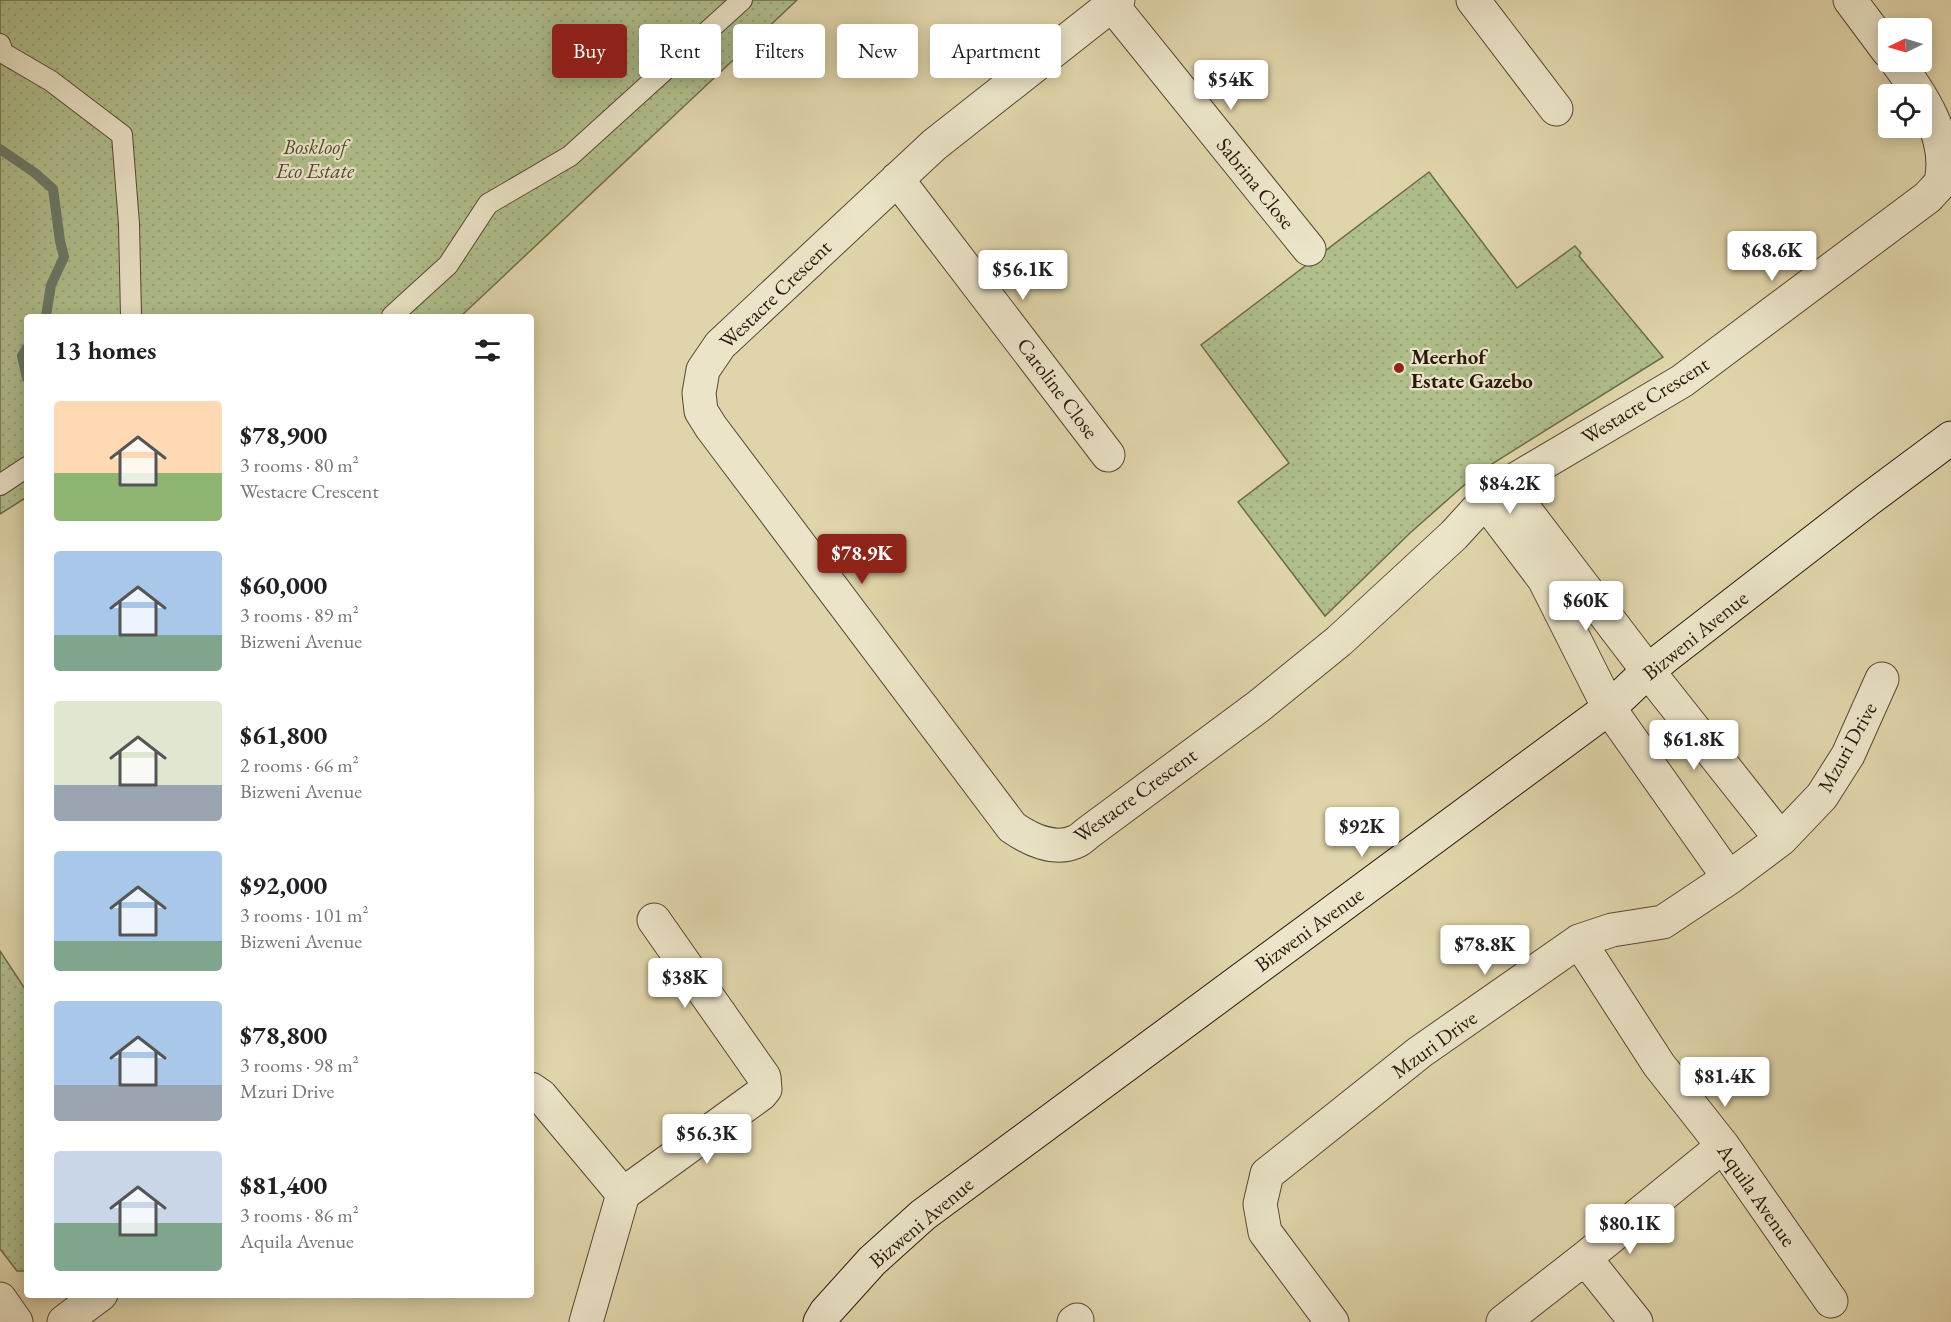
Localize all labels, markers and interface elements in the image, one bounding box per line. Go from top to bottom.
north arrow [1878,18,1932,72]
map controls [1878,18,1932,138]
chip: Buy [552,24,627,78]
chip: Rent [639,24,721,78]
chip: Filters [733,24,825,78]
chip: New [837,24,918,78]
chip: Apartment [930,24,1061,78]
pin: $54K [1195,60,1267,111]
text: $54K [1208,66,1254,92]
button: locate [1878,84,1932,138]
street label: Sabrina Close [1211,132,1301,234]
park label: Boskloof Eco Estate [275,133,355,184]
pin: $68.6K [1723,231,1821,282]
street label: Westacre Crescent [713,233,837,354]
text: $68.6K [1741,237,1803,263]
pin: $56.1K [974,250,1072,301]
text: $56.1K [992,256,1054,282]
street label: Caroline Close [1011,332,1105,444]
text: 13 homes [54,333,156,367]
icon: filters [471,334,504,367]
place label: Meerhof Estate Gazebo [1411,343,1533,394]
street label: Westacre Crescent [1576,350,1714,450]
marker: Meerhof Estate Gazebo [1392,361,1406,375]
text: $78,900 [240,418,327,452]
icon: home [102,425,174,497]
text: 3 rooms · 80 m² [240,452,359,478]
pin: $84.2K [1461,464,1559,515]
text: $84.2K [1479,470,1541,496]
text: Westacre Crescent [240,478,379,504]
pin: $78.9K [813,534,911,585]
text: $78.9K [831,540,893,566]
text: $60,000 [240,568,327,602]
icon: home [102,575,174,647]
pin: $60K [1550,581,1622,632]
street label: Bizweni Avenue [1637,584,1753,686]
text: $60K [1563,587,1609,613]
text: 3 rooms · 89 m² [240,602,359,628]
text: Bizweni Avenue [240,628,362,654]
street label: Mzuri Drive [1811,697,1883,797]
text: $61,800 [240,718,327,752]
pin: $61.8K [1645,720,1743,771]
icon: home [102,725,174,797]
text: $61.8K [1663,726,1725,752]
street label: Westacre Crescent [1068,741,1202,849]
text: 2 rooms · 66 m² [240,752,359,778]
text: Bizweni Avenue [240,778,362,804]
pin: $92K [1326,807,1398,858]
text: $92K [1339,813,1385,839]
text: $92,000 [240,868,327,902]
icon: home [102,875,174,947]
street label: Bizweni Avenue [1249,880,1369,978]
text: 3 rooms · 101 m² [240,902,368,928]
pin: $78.8K [1436,925,1534,976]
text: Bizweni Avenue [240,928,362,954]
text: $78.8K [1454,931,1516,957]
pin: $38K [649,958,721,1009]
text: $38K [662,964,708,990]
street label: Mzuri Drive [1386,1004,1482,1084]
text: $78,800 [240,1018,327,1052]
icon: home [102,1025,174,1097]
text: 3 rooms · 98 m² [240,1052,359,1078]
pin: $81.4K [1676,1057,1774,1108]
text: $81.4K [1694,1063,1756,1089]
text: Mzuri Drive [240,1078,334,1104]
pin: $56.3K [658,1114,756,1165]
text: $56.3K [676,1120,738,1146]
street label: Aquila Avenue [1711,1137,1802,1252]
text: $81,400 [240,1168,327,1202]
street label: Bizweni Avenue [863,1170,979,1274]
icon: home [102,1175,174,1247]
text: 3 rooms · 86 m² [240,1202,359,1228]
pin: $80.1K [1581,1204,1679,1255]
text: $80.1K [1599,1210,1661,1236]
text: Aquila Avenue [240,1228,354,1254]

